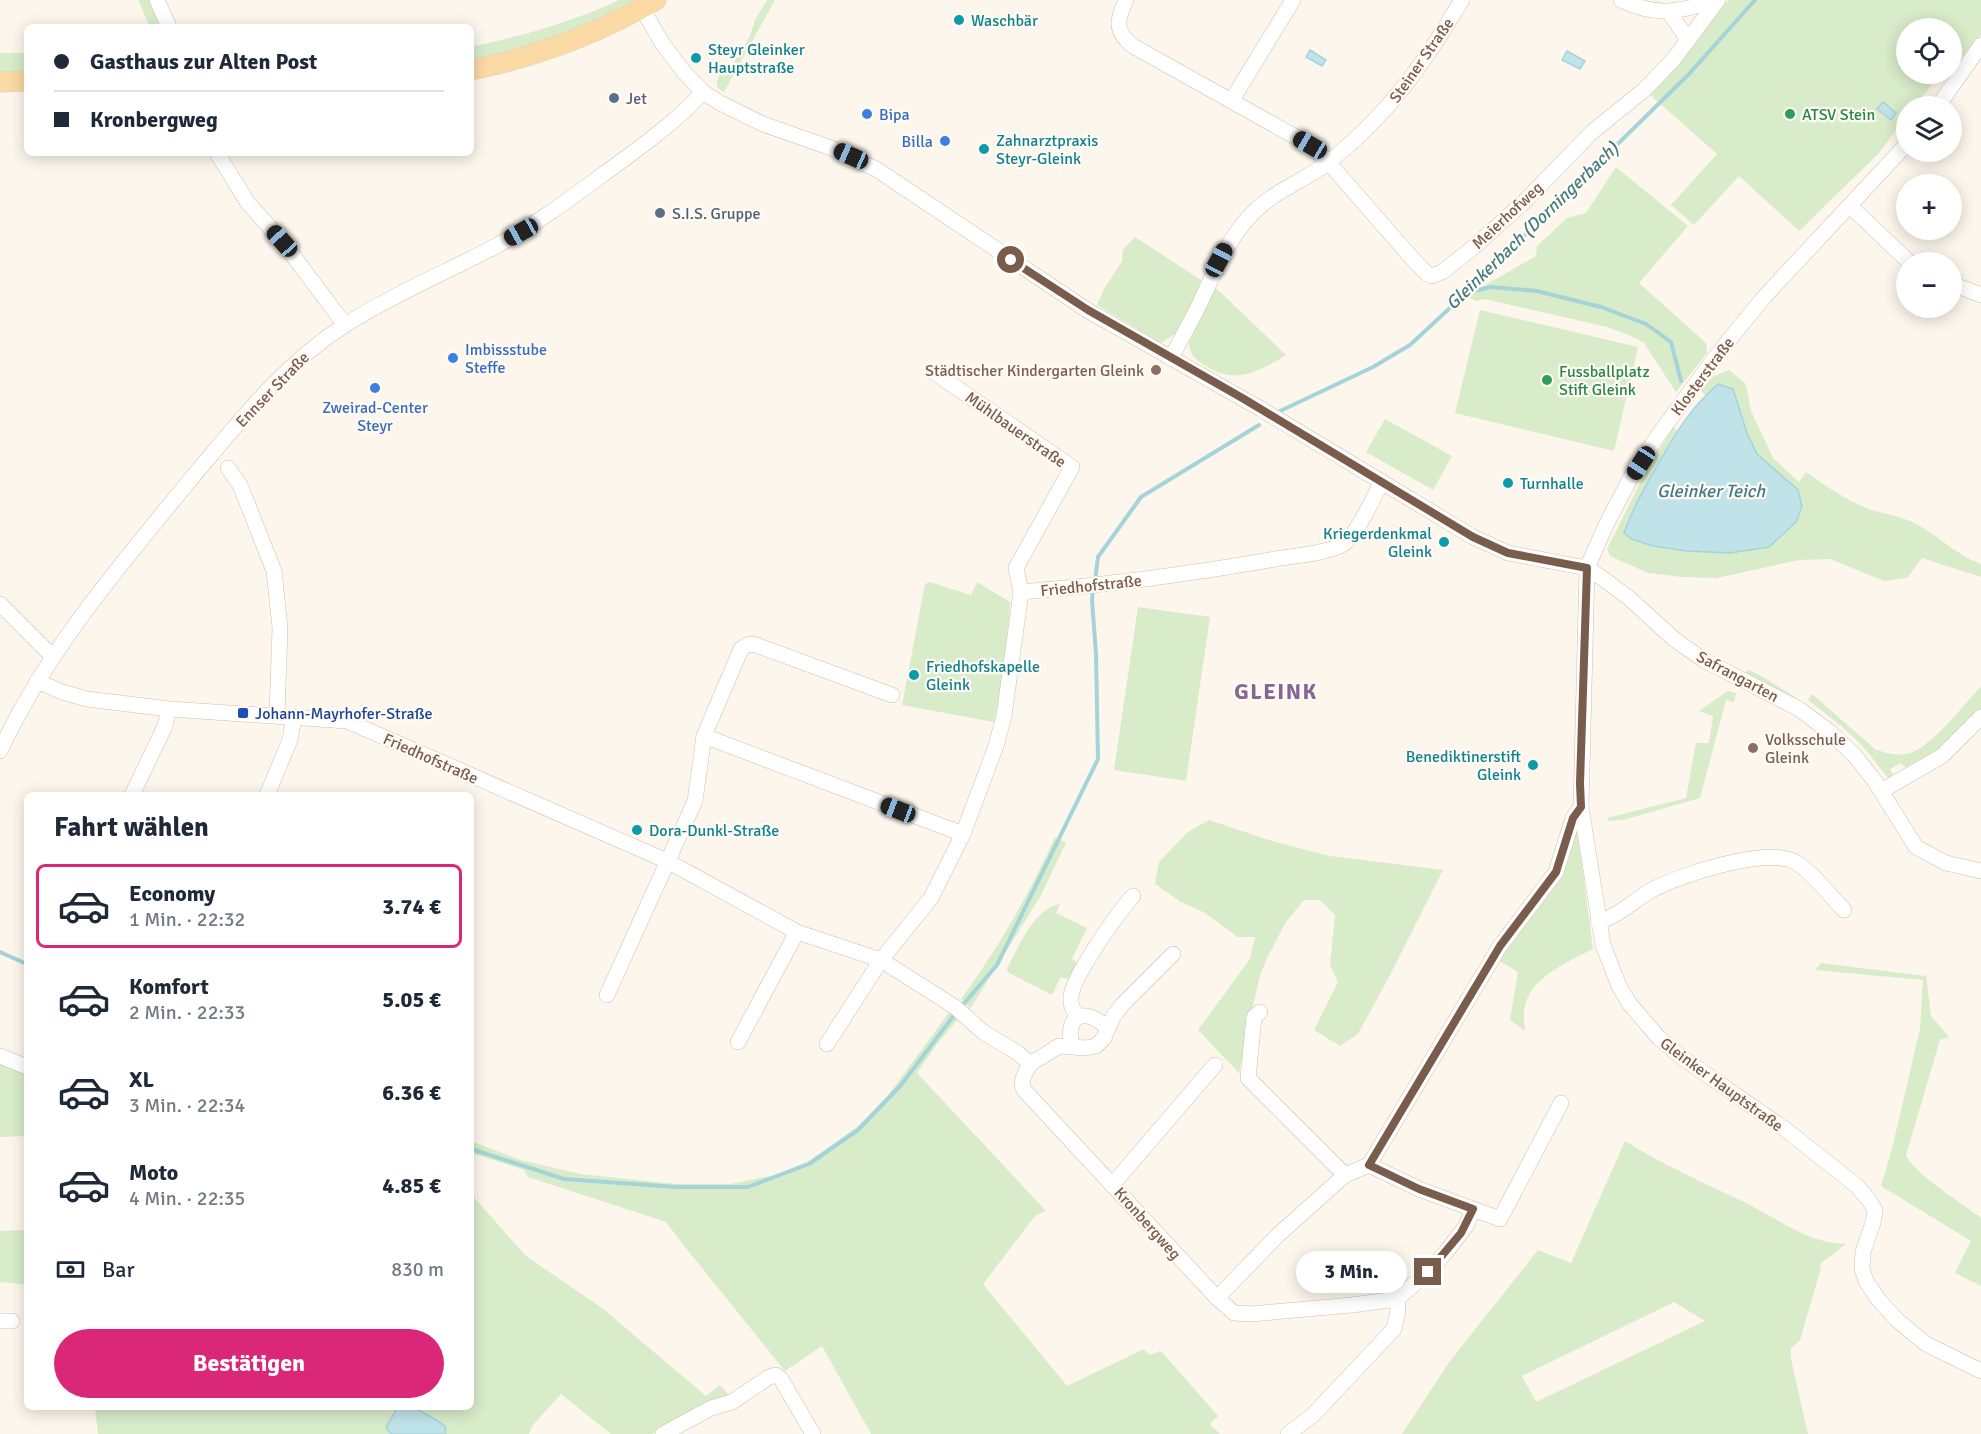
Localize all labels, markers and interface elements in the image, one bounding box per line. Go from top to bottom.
place label: Waschbär [971,11,1038,31]
marker: Waschbär [952,13,966,27]
street label: Steiner Straße [1385,14,1458,107]
map controls [1896,18,1962,318]
button: locate [1896,18,1962,84]
place label: Steyr Gleinker Hauptstraße [708,40,805,78]
text: Gasthaus zur Alten Post [90,48,317,75]
marker: Steyr Gleinker Hauptstraße [689,51,703,65]
place label: Jet [626,89,647,109]
marker: Jet [607,91,621,105]
button: layers [1896,96,1962,162]
place label: Bipa [879,105,910,125]
place label: ATSV Stein [1802,105,1875,125]
text: Kronbergweg [90,106,218,133]
marker: Bipa [860,107,874,121]
marker: ATSV Stein [1783,107,1797,121]
car [1290,128,1330,162]
place label: Zahnarztpraxis Steyr-Gleink [996,131,1098,169]
place label: Billa [902,132,933,152]
marker: Billa [938,134,952,148]
water label: Gleinkerbach (Dorningerbach) [1441,137,1624,314]
car [831,140,871,172]
marker: Zahnarztpraxis Steyr-Gleink [977,142,991,156]
button: + [1896,174,1962,240]
street label: Meierhofweg [1468,178,1547,254]
place label: S.I.S. Gruppe [672,204,761,224]
marker: S.I.S. Gruppe [653,206,667,220]
car [501,215,541,249]
car [263,222,301,260]
car [1203,240,1235,280]
route start [997,246,1024,273]
button: − [1896,252,1962,318]
street label: Klosterstraße [1667,333,1739,420]
place label: Imbissstube Steffe [465,340,547,378]
street label: Ennser Straße [232,348,314,432]
marker: Imbissstube Steffe [446,351,460,365]
place label: Städtischer Kindergarten Gleink [925,361,1144,381]
place label: Fussballplatz Stift Gleink [1559,362,1650,400]
marker: Städtischer Kindergarten Gleink [1149,363,1163,377]
marker: Fussballplatz Stift Gleink [1540,373,1554,387]
marker: Zweirad-Center Steyr [368,381,382,395]
street label: Mühlbauerstraße [961,388,1070,472]
place label: Zweirad-Center Steyr [322,398,428,436]
car [1624,443,1658,483]
place label: Turnhalle [1520,474,1584,494]
marker: Turnhalle [1501,476,1515,490]
water label: Gleinker Teich [1657,480,1766,502]
place label: Kriegerdenkmal Gleink [1323,524,1432,562]
marker: Kriegerdenkmal Gleink [1437,535,1451,549]
street label: Friedhofstraße [1039,571,1143,601]
street label: Safrangarten [1693,647,1782,707]
place label: Friedhofskapelle Gleink [926,657,1040,695]
marker: Friedhofskapelle Gleink [907,668,921,682]
district label: GLEINK [1234,678,1318,705]
place label: Johann-Mayrhofer-Straße [255,704,433,724]
marker: Johann-Mayrhofer-Straße [236,706,250,720]
street label: Friedhofstraße [380,729,481,789]
place label: Volksschule Gleink [1765,730,1846,768]
marker: Volksschule Gleink [1746,741,1760,755]
place label: Benediktinerstift Gleink [1406,747,1522,785]
marker: Benediktinerstift Gleink [1526,758,1540,772]
car [878,795,918,825]
text: Fahrt wählen [54,811,209,844]
place label: Dora-Dunkl-Straße [649,821,779,841]
marker: Dora-Dunkl-Straße [630,823,644,837]
icon: car [57,879,111,933]
text: Economy [129,880,215,907]
text: 3.74 € [382,893,441,920]
text: 1 Min. · 22:32 [129,907,245,932]
icon: car [57,972,111,1026]
text: Komfort [129,973,209,1000]
text: 5.05 € [382,986,441,1013]
text: 2 Min. · 22:33 [129,1000,245,1025]
street label: Gleinker Hauptstraße [1656,1033,1787,1136]
icon: car [57,1065,111,1119]
text: XL [129,1066,154,1093]
text: 6.36 € [382,1079,441,1106]
text: 3 Min. · 22:34 [129,1093,245,1118]
icon: car [57,1158,111,1212]
text: Moto [129,1159,178,1186]
text: 4.85 € [382,1172,441,1199]
street label: Kronbergweg [1110,1183,1185,1264]
text: 4 Min. · 22:35 [129,1186,245,1211]
callout: 3 Min. [1296,1251,1407,1293]
icon: cash [54,1253,87,1286]
text: Bar [102,1256,135,1283]
text: 830 m [391,1257,444,1282]
route end [1414,1258,1441,1285]
text: 3 Min. [1324,1259,1379,1284]
button: Bestätigen [54,1329,444,1398]

